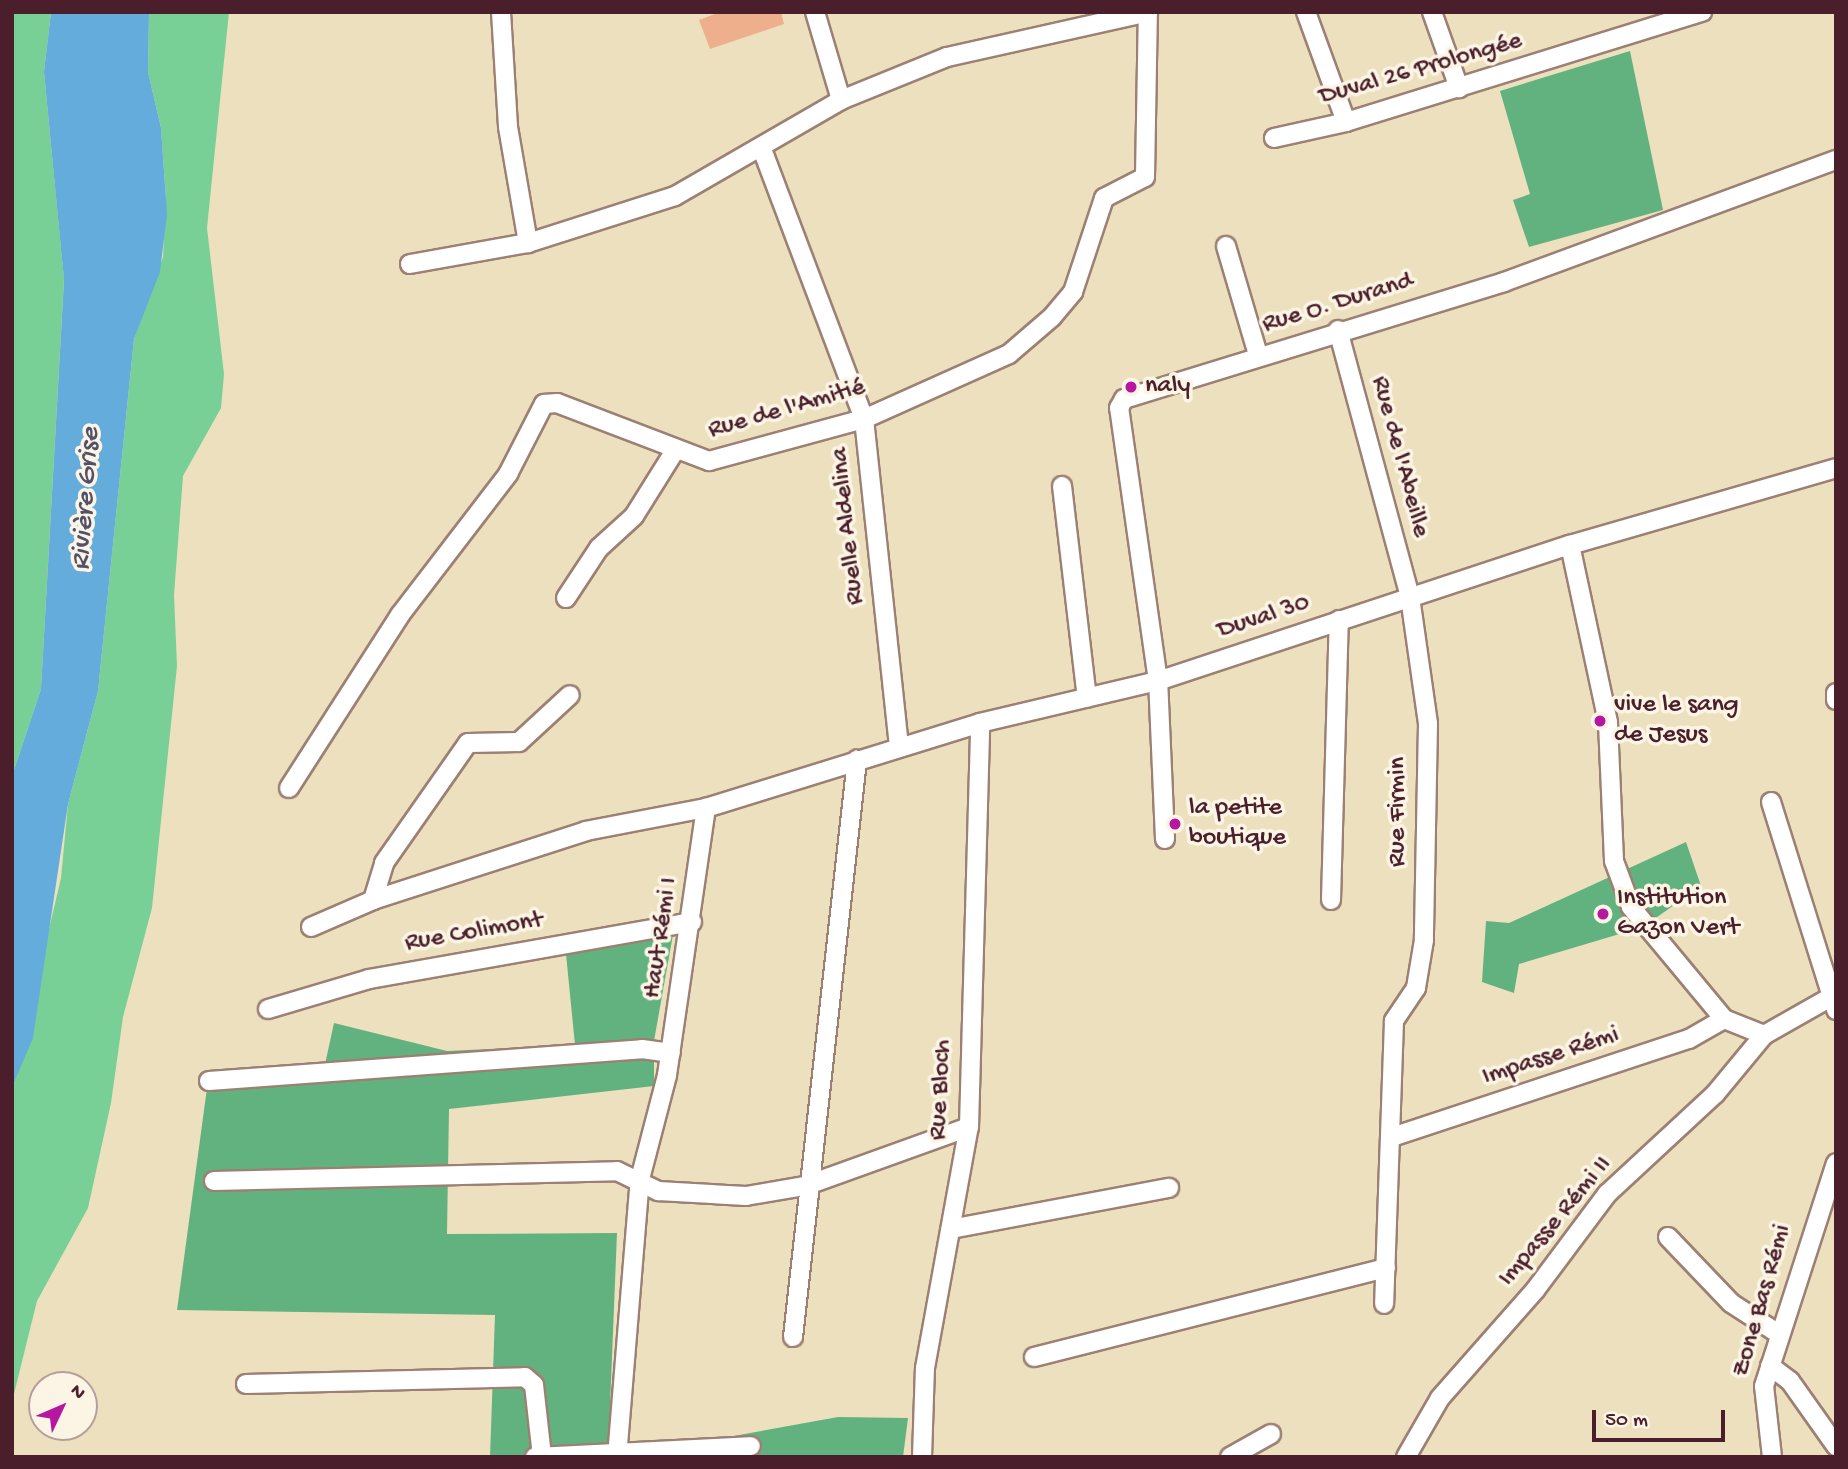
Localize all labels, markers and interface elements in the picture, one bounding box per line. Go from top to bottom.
street label: Duval 26 Prolongée [1316,26,1526,114]
street label: Rue O. Durand [1259,266,1417,342]
place label: naly [1145,371,1190,403]
street label: Rue de l'Amitié [705,373,869,447]
street label: Rue de l'Abeille [1363,373,1435,541]
marker: naly [1123,379,1139,395]
water label: Rivière Grise [65,426,109,572]
street label: Ruelle Aldelina [825,446,873,606]
street label: Duval 30 [1214,588,1314,648]
place label: vive le sang de Jesus [1614,690,1739,752]
marker: vive le sang de Jesus [1592,713,1608,729]
street label: Rue Firmin [1383,757,1415,867]
place label: la petite boutique [1189,793,1286,854]
marker: la petite boutique [1167,816,1183,832]
street label: Haut Rémi I [638,876,686,1000]
place label: Institution Gazon Vert [1617,883,1739,944]
street label: Rue Colimont [403,906,545,960]
marker: Institution Gazon Vert [1595,906,1611,922]
street label: Impasse Rémi [1479,1020,1623,1094]
street label: Rue Bloch [924,1039,960,1141]
street label: Impasse Rémi II [1492,1151,1620,1293]
street label: Zone Bas Rémi [1726,1221,1800,1381]
north arrow [28,1371,98,1441]
text: N [64,1380,90,1405]
scale bar [1596,1396,1729,1440]
text: 50 m [1605,1409,1648,1434]

